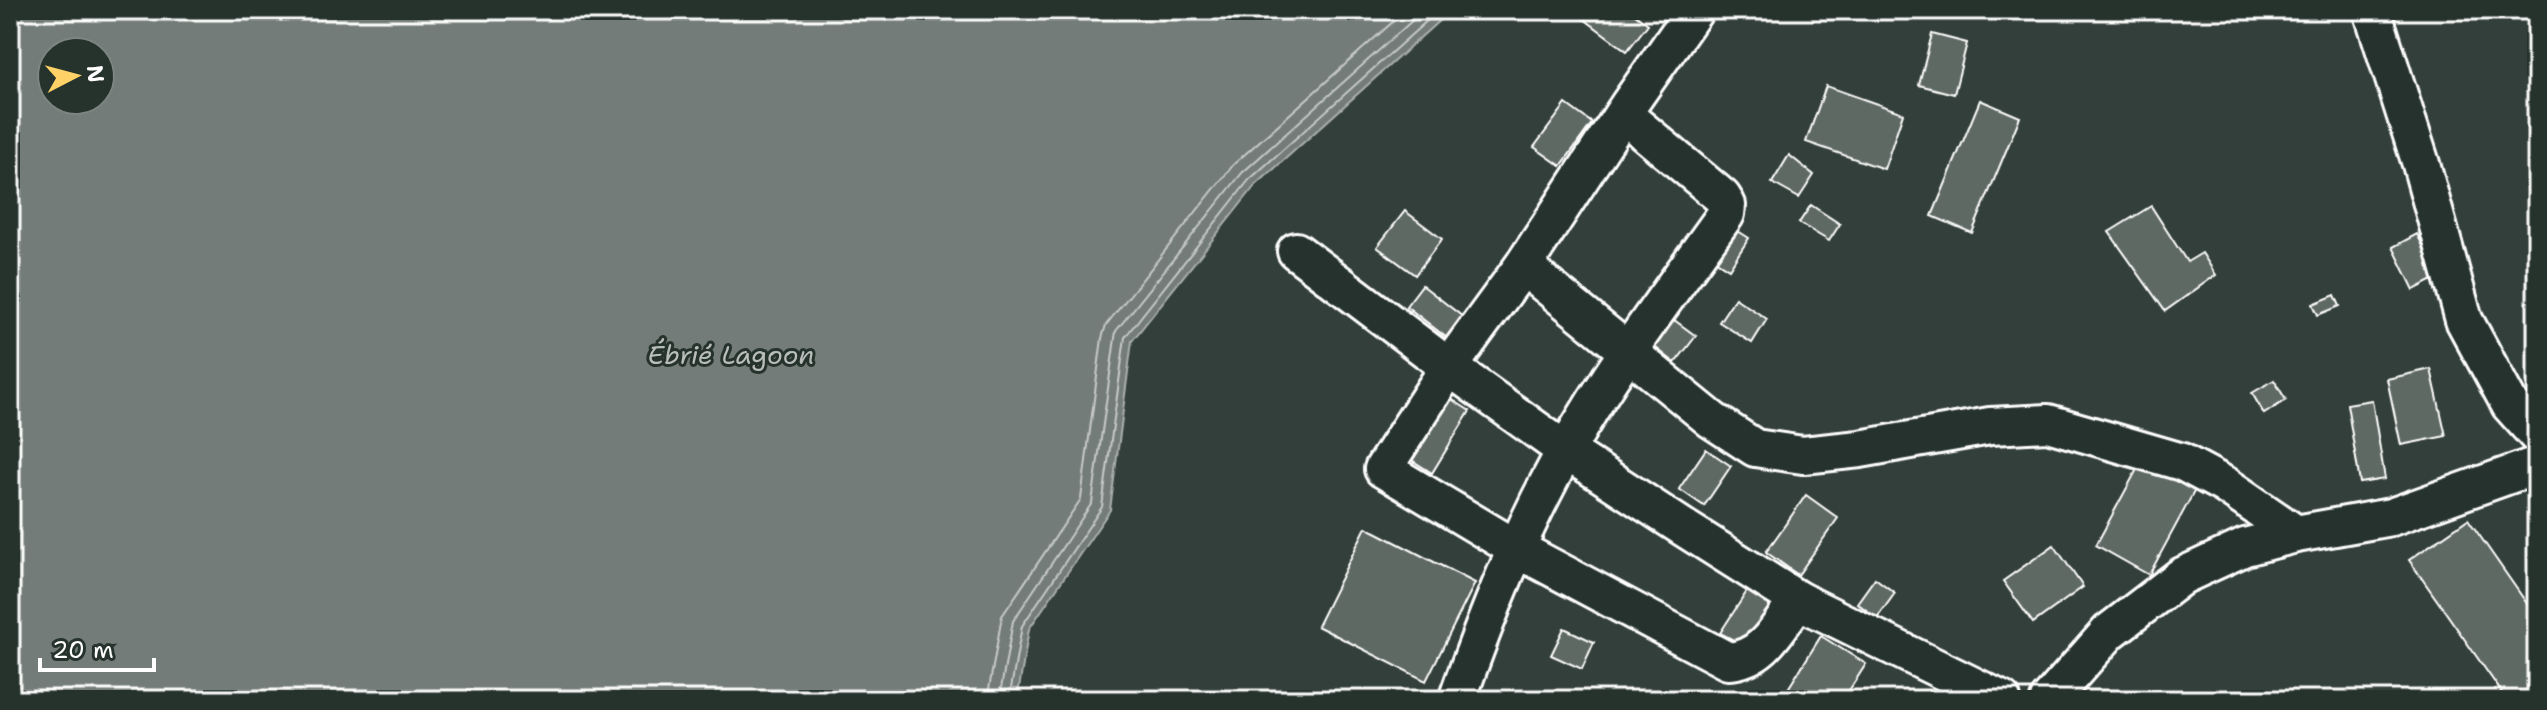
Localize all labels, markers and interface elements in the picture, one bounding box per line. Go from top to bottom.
north arrow [36,36,116,116]
text: N [80,64,111,84]
water label: Ébrié Lagoon [648,337,814,372]
scale bar [40,622,154,672]
text: 20 m [52,634,114,666]

